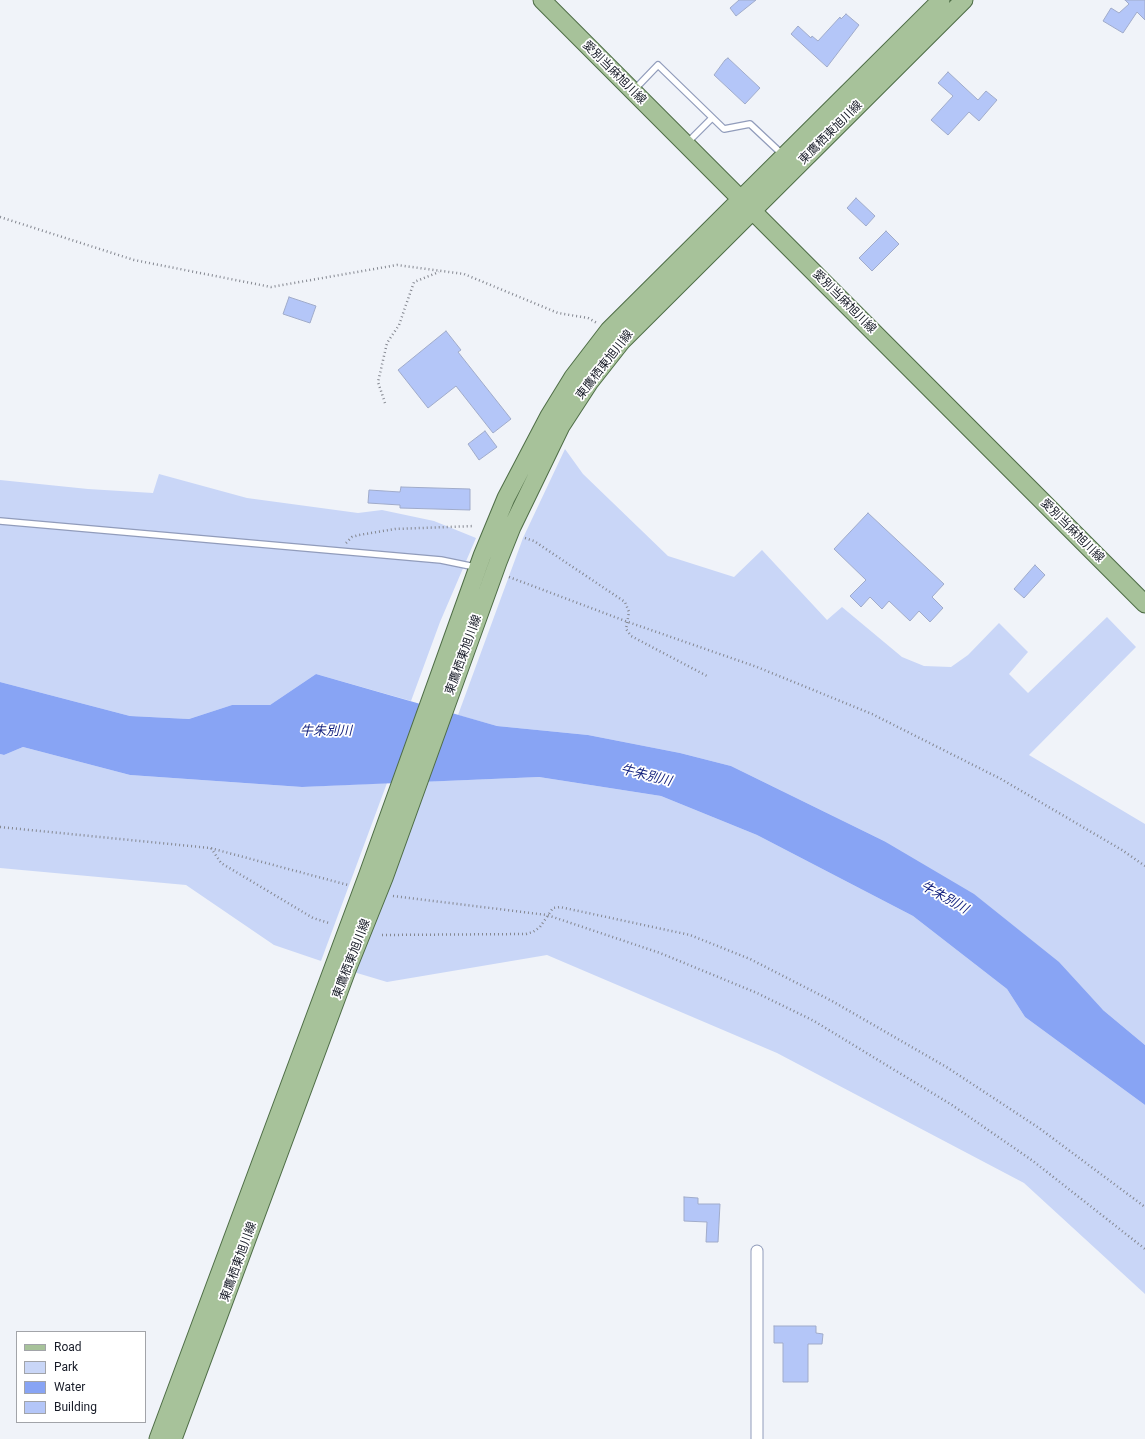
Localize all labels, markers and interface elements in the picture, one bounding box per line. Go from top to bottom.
street label: 愛別当麻旭川線 [579,38,649,108]
street label: 東鷹栖東旭川線 [796,98,866,168]
street label: 愛別当麻旭川線 [809,267,879,337]
street label: 東鷹栖東旭川線 [573,327,637,403]
street label: 愛別当麻旭川線 [1037,496,1107,566]
street label: 東鷹栖東旭川線 [443,613,485,697]
water label: 牛朱別川 [300,724,352,740]
water label: 牛朱別川 [619,762,673,790]
water label: 牛朱別川 [917,879,971,917]
street label: 東鷹栖東旭川線 [330,917,374,1001]
street label: 東鷹栖東旭川線 [218,1220,260,1304]
legend [16,1331,146,1423]
text: Road [54,1340,82,1354]
text: Park [54,1360,78,1374]
text: Water [54,1380,85,1394]
text: Building [54,1400,97,1414]

